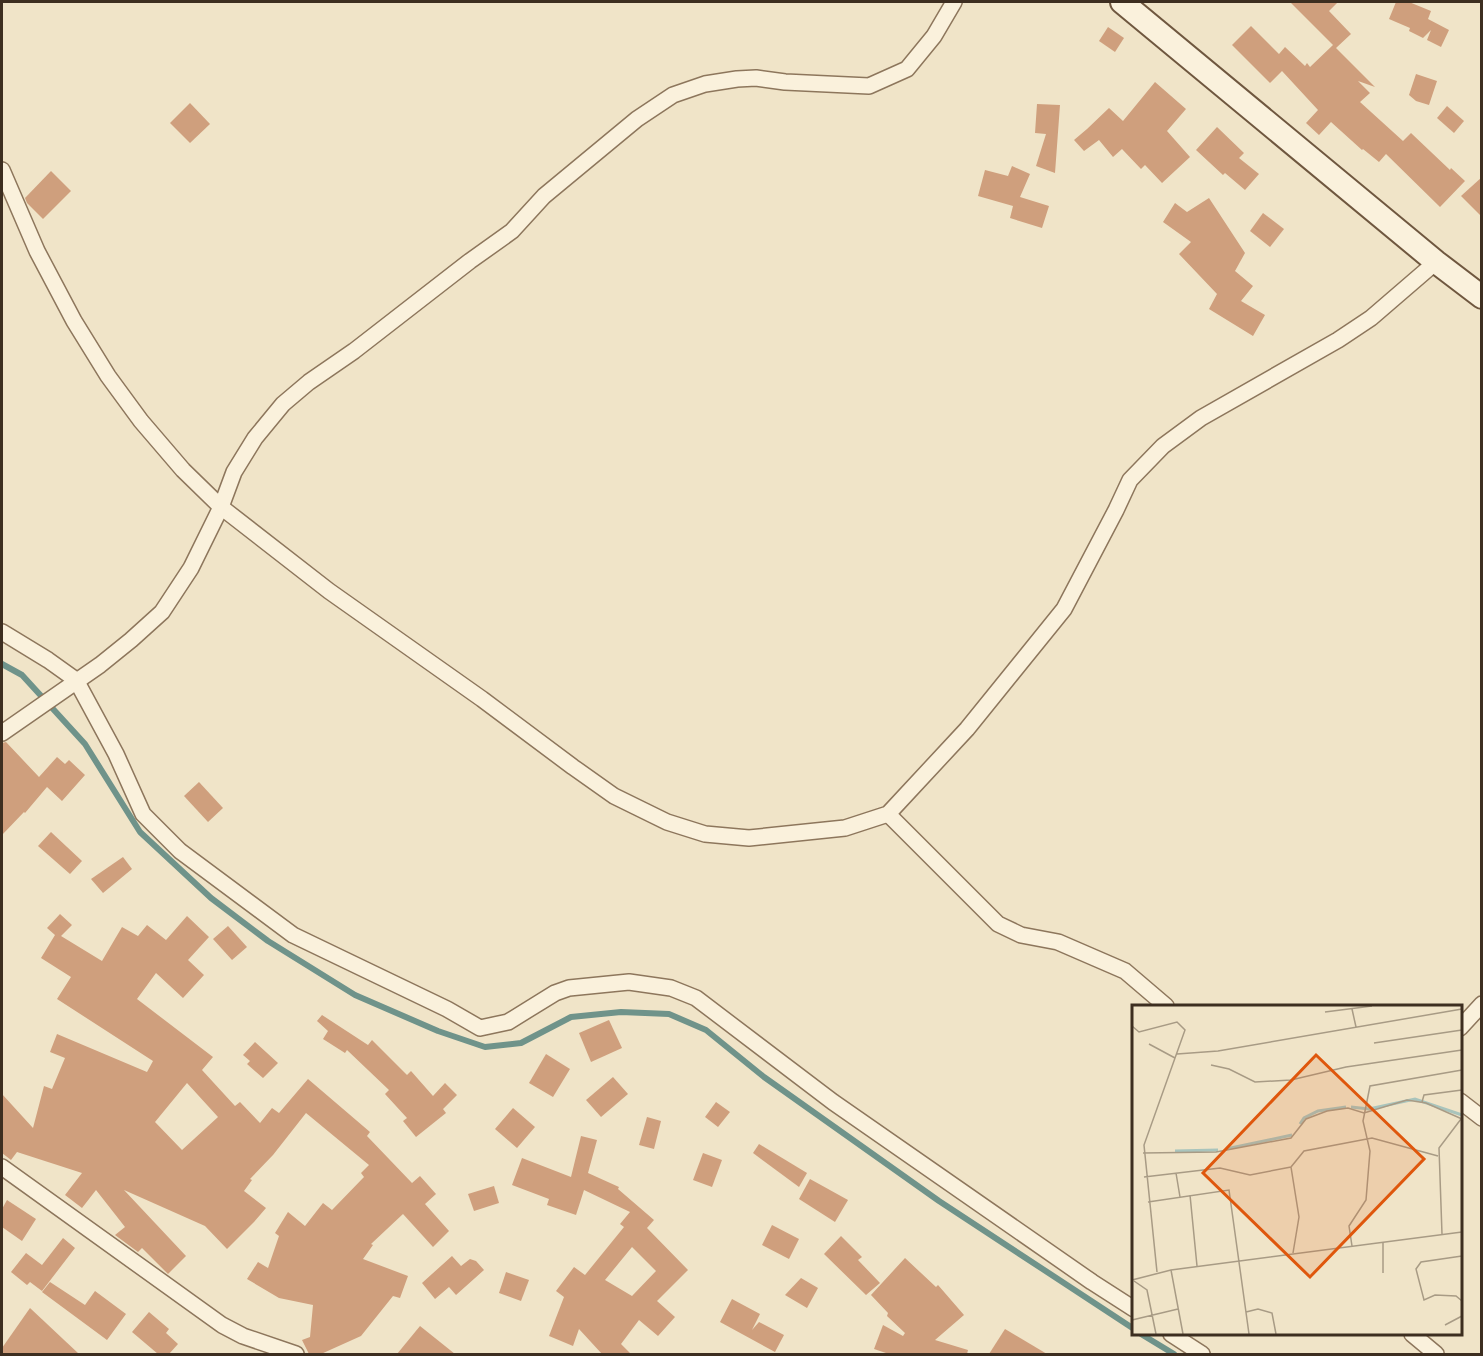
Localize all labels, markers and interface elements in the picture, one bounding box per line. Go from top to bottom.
inset map [1132,1005,1462,1335]

